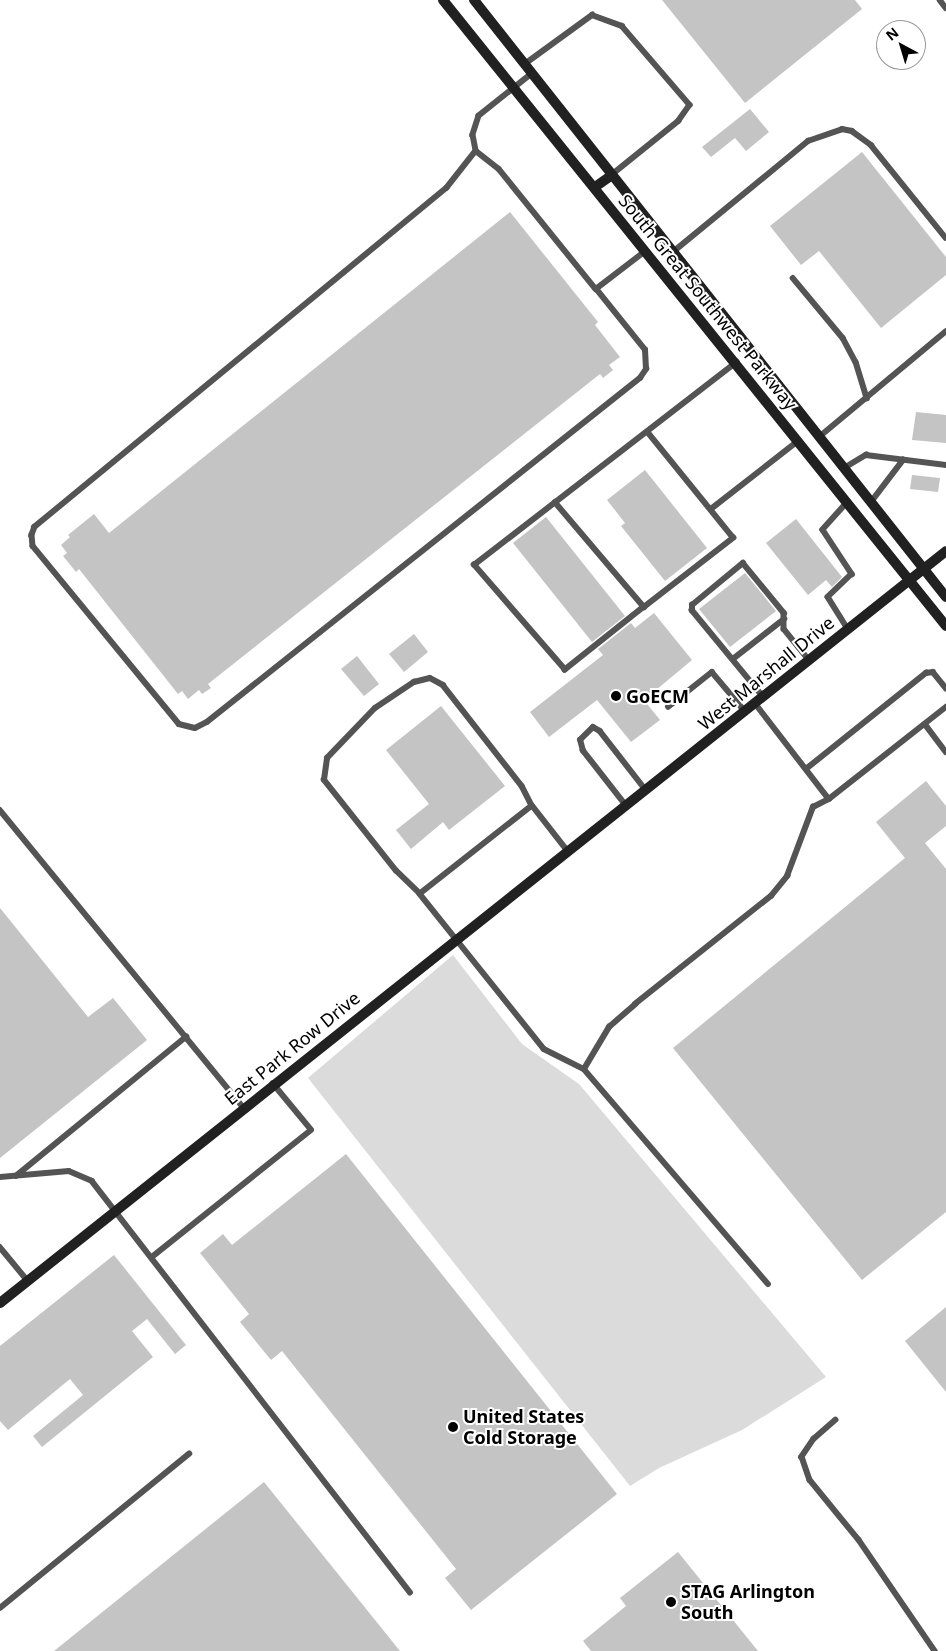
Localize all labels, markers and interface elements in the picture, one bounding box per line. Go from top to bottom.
north arrow [876,20,926,70]
text: N [881,23,902,45]
street label: South Great Southwest Parkway [614,190,802,414]
street label: West Marshall Drive [694,612,838,734]
place label: GoECM [626,685,689,707]
marker: GoECM [610,690,622,702]
street label: East Park Row Drive [220,987,364,1109]
place label: United States Cold Storage [463,1406,584,1448]
marker: United States Cold Storage [447,1421,459,1433]
place label: STAG Arlington South [681,1581,815,1624]
marker: STAG Arlington South [665,1596,677,1608]

